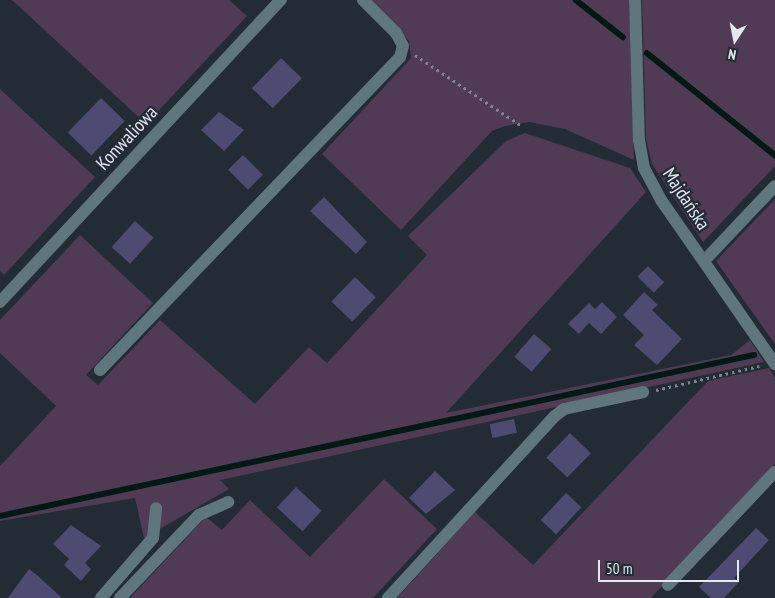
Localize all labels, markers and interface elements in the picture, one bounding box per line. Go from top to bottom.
north arrow [710,15,760,65]
text: N [727,45,738,64]
street label: Konwaliowa [92,101,162,175]
street label: Majdańska [658,164,714,234]
scale bar [600,550,741,582]
text: 50 m [606,559,632,578]

